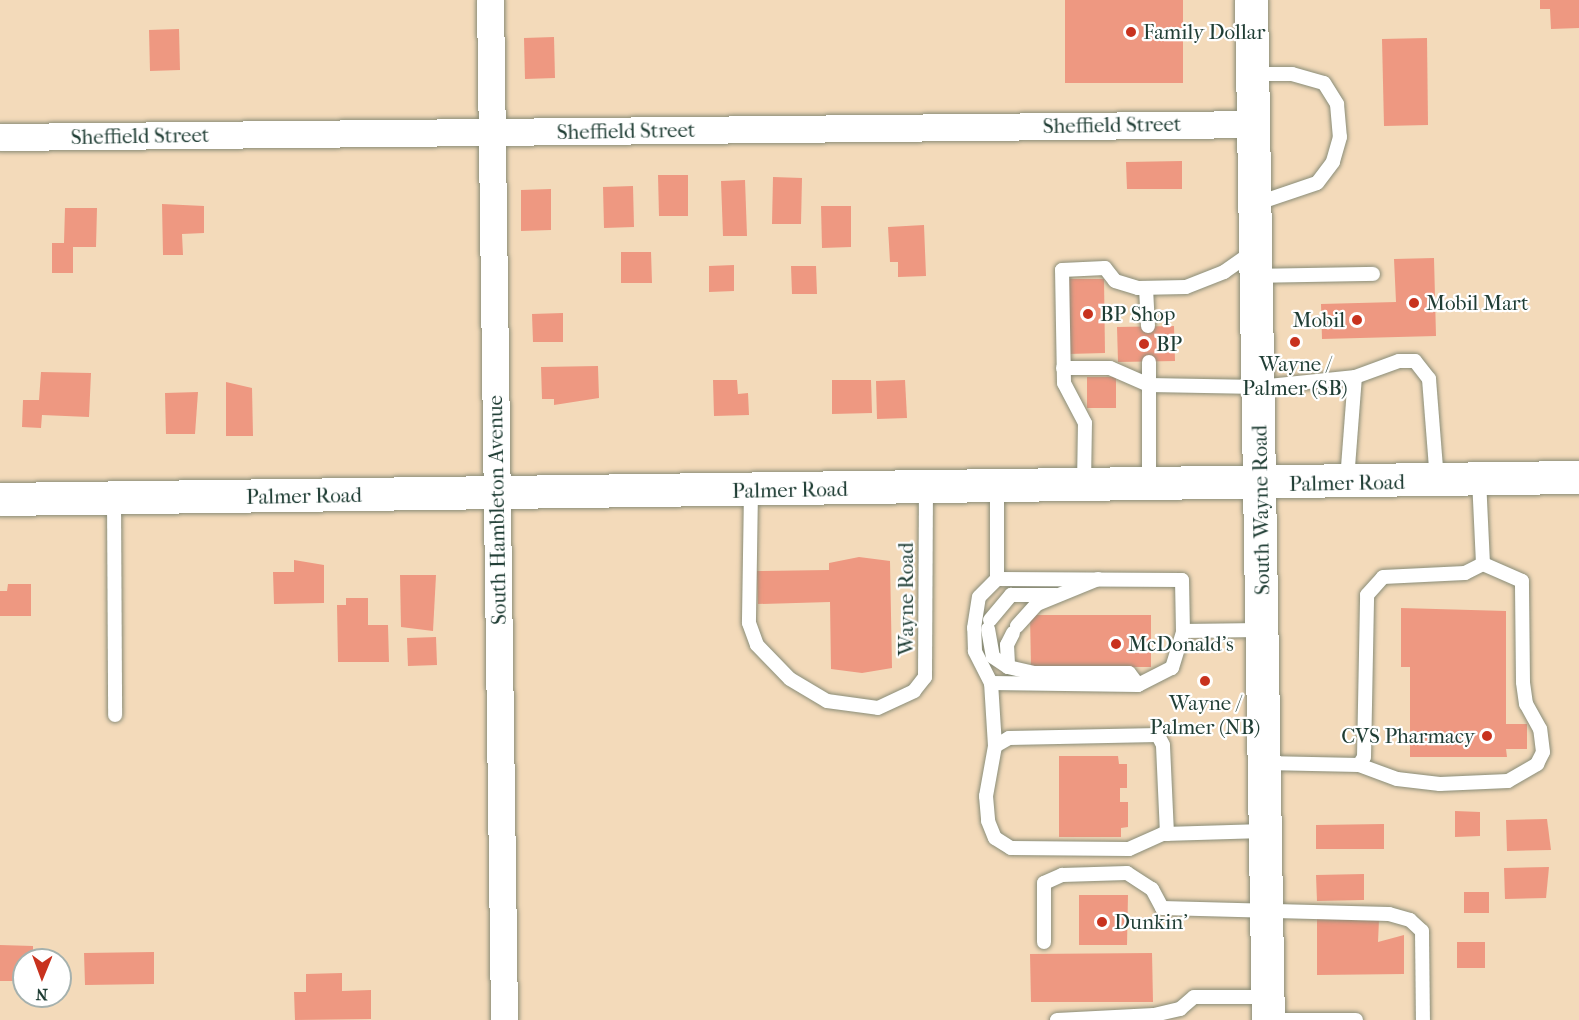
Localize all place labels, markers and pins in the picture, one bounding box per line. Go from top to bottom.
place label: Family Dollar [1143,19,1265,45]
marker: Family Dollar [1124,25,1138,39]
place label: Mobil Mart [1426,290,1528,316]
marker: Mobil Mart [1407,296,1421,310]
place label: BP Shop [1100,301,1175,327]
marker: BP Shop [1081,307,1095,321]
place label: Mobil [1293,307,1345,333]
marker: Mobil [1350,313,1364,327]
place label: BP [1156,331,1182,357]
marker: Wayne / Palmer (SB) [1288,335,1302,349]
marker: BP [1137,337,1151,351]
place label: Wayne / Palmer (SB) [1242,351,1348,401]
place label: McDonald's [1128,631,1234,657]
marker: McDonald's [1109,637,1123,651]
marker: Wayne / Palmer (NB) [1198,674,1212,688]
place label: Wayne / Palmer (NB) [1150,690,1260,740]
place label: CVS Pharmacy [1341,723,1475,749]
marker: CVS Pharmacy [1480,729,1494,743]
place label: Dunkin' [1114,909,1188,935]
marker: Dunkin' [1095,915,1109,929]

